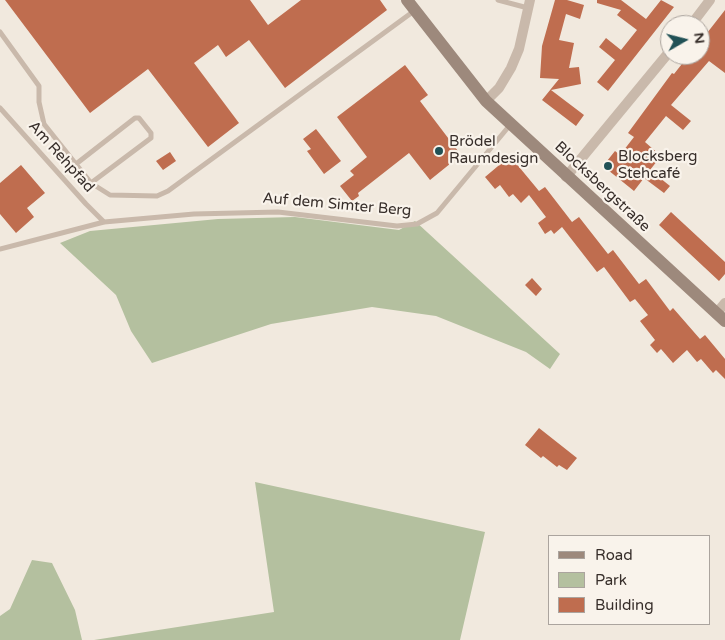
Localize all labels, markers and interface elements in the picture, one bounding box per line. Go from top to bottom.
north arrow [660,15,710,65]
text: N [690,31,709,45]
street label: Am Rehpfad [24,118,98,196]
place label: Brödel Raumdesign [449,133,538,168]
street label: Blocksbergstraße [551,138,653,236]
marker: Brödel Raumdesign [433,145,445,157]
place label: Blocksberg Stehcafé [618,148,697,183]
marker: Blocksberg Stehcafé [602,160,614,172]
street label: Auf dem Simter Berg [262,190,412,220]
legend [548,535,710,625]
text: Road [595,546,633,564]
text: Park [595,571,627,589]
text: Building [595,596,654,614]

